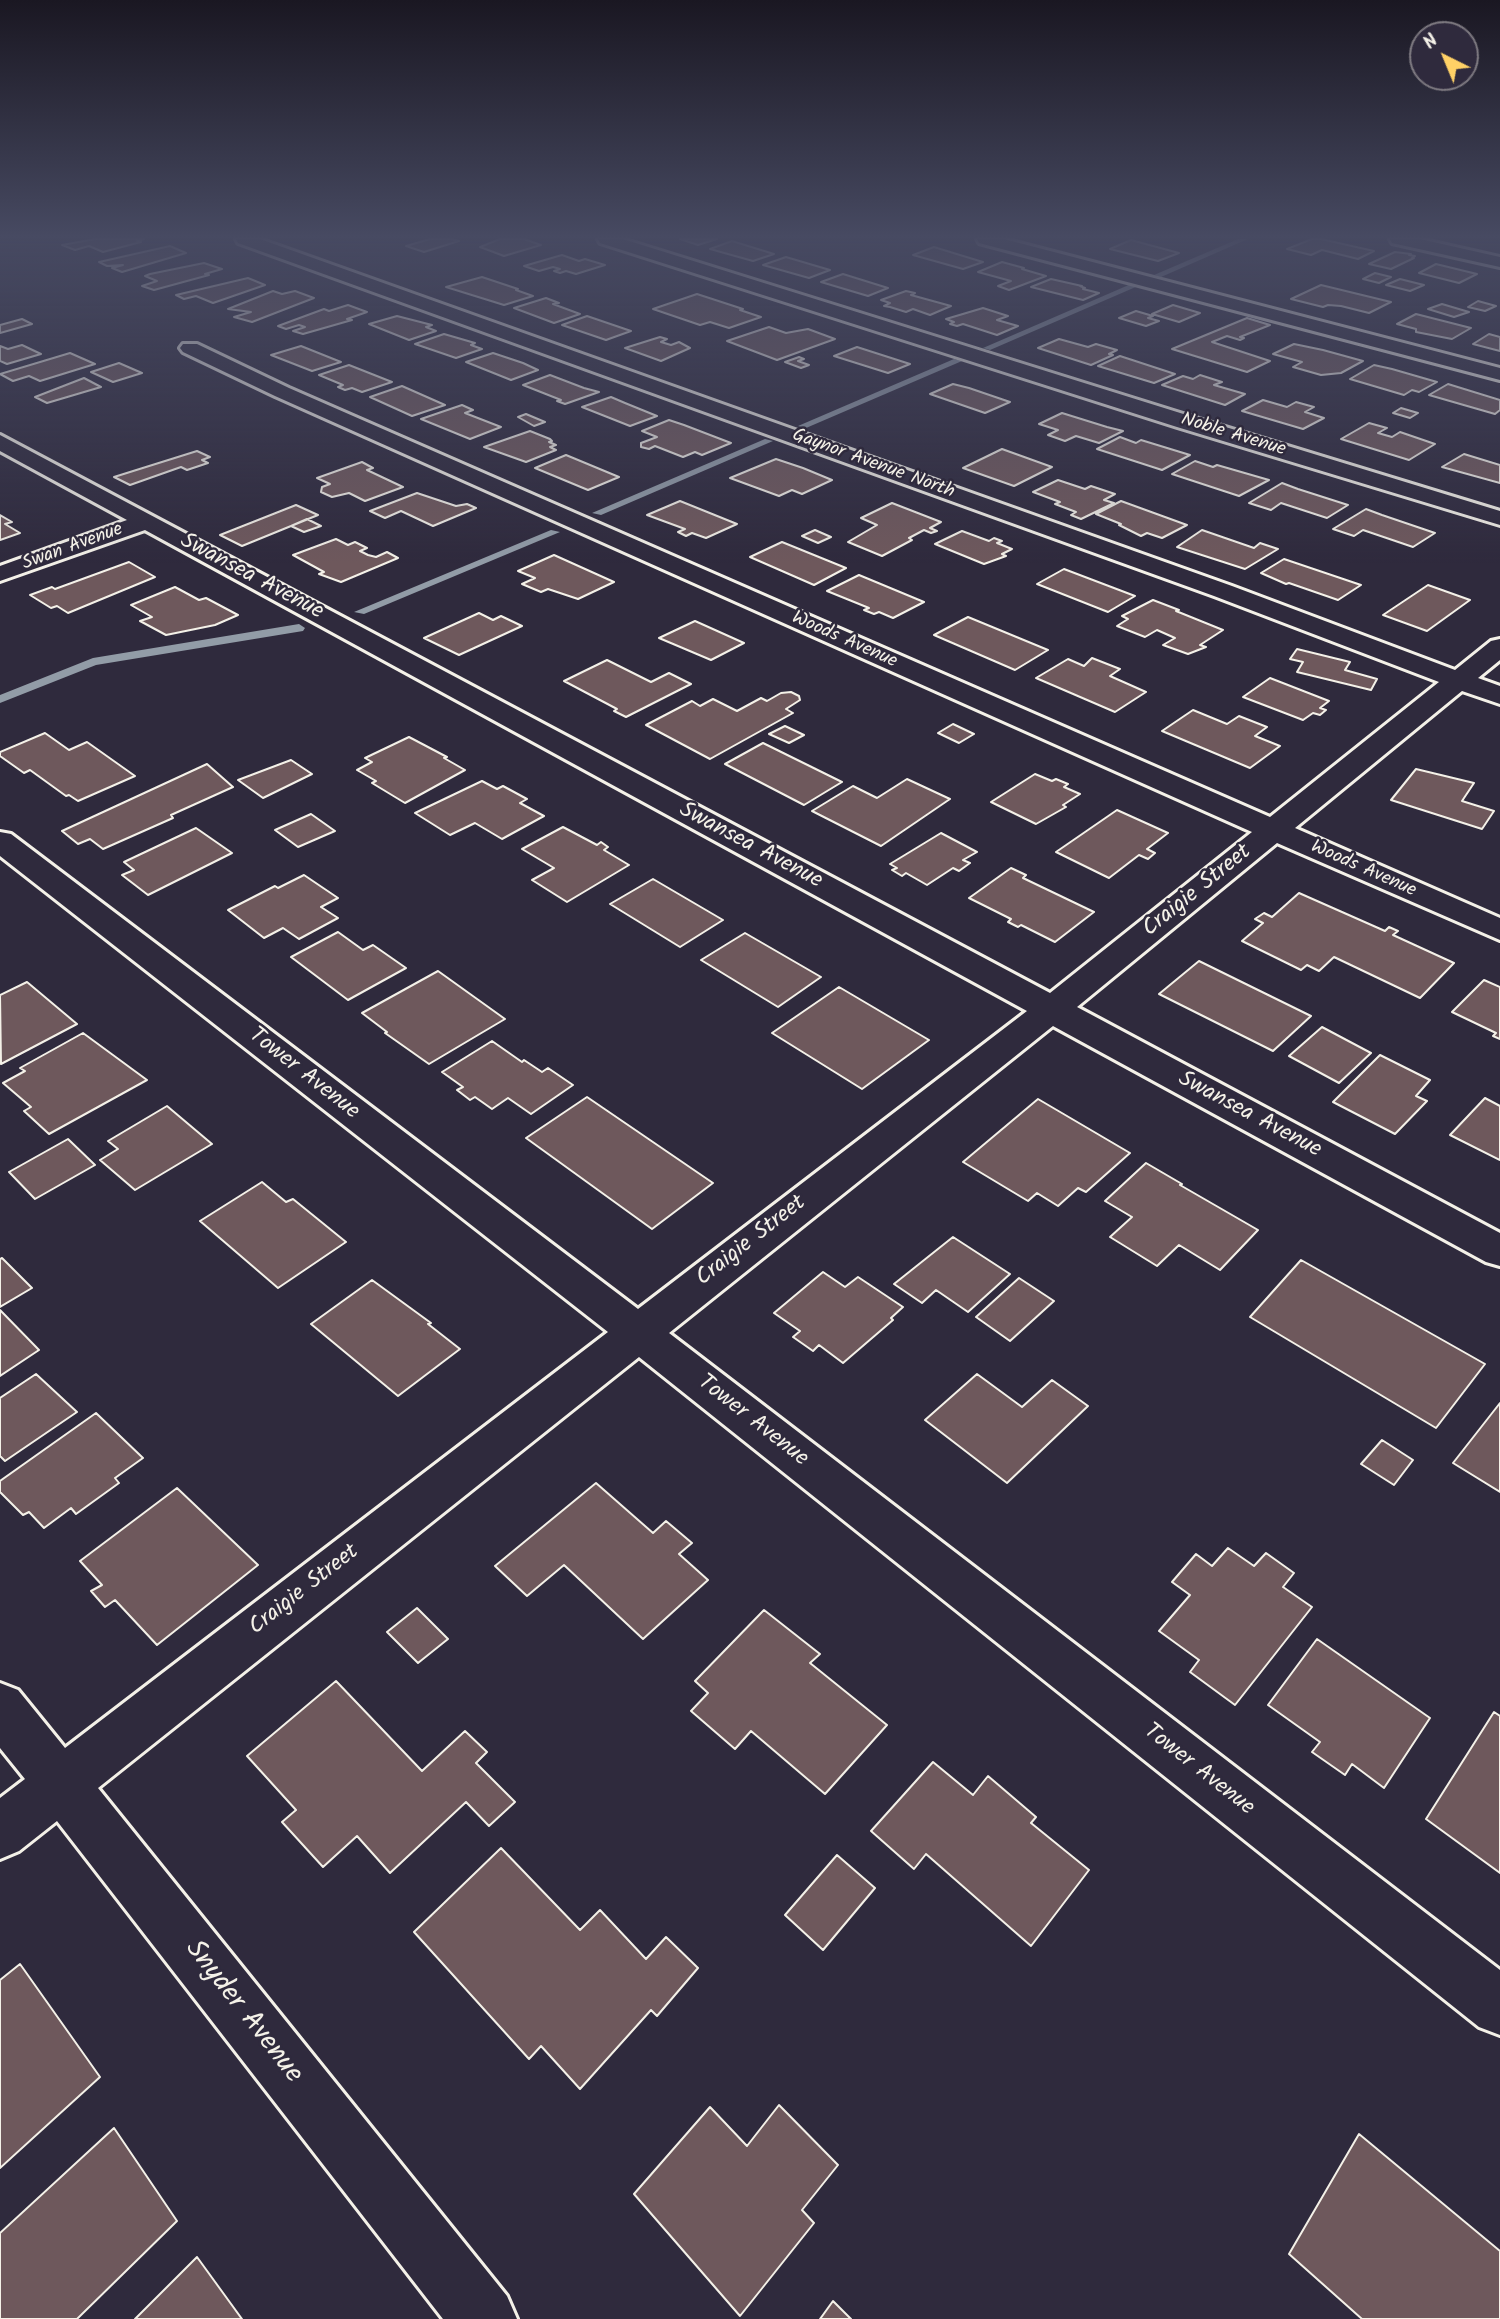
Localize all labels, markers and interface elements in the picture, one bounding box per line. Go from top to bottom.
north arrow [1409,21,1479,91]
text: N [1416,27,1446,57]
street label: Noble Avenue [1178,409,1288,463]
street label: Gaynor Avenue North [789,425,957,505]
street label: Swan Avenue [20,519,126,577]
street label: Swansea Avenue [175,529,327,627]
street label: Woods Avenue [788,608,900,674]
street label: Swansea Avenue [674,798,826,896]
street label: Woods Avenue [1307,837,1419,903]
street label: Craigie Street [1138,840,1258,944]
street label: Tower Avenue [242,1023,364,1127]
street label: Swansea Avenue [1173,1067,1325,1165]
street label: Craigie Street [692,1191,812,1293]
street label: Tower Avenue [691,1370,813,1474]
street label: Craigie Street [245,1540,365,1642]
street label: Tower Avenue [1137,1719,1259,1823]
street label: Snyder Avenue [176,1935,308,2091]

